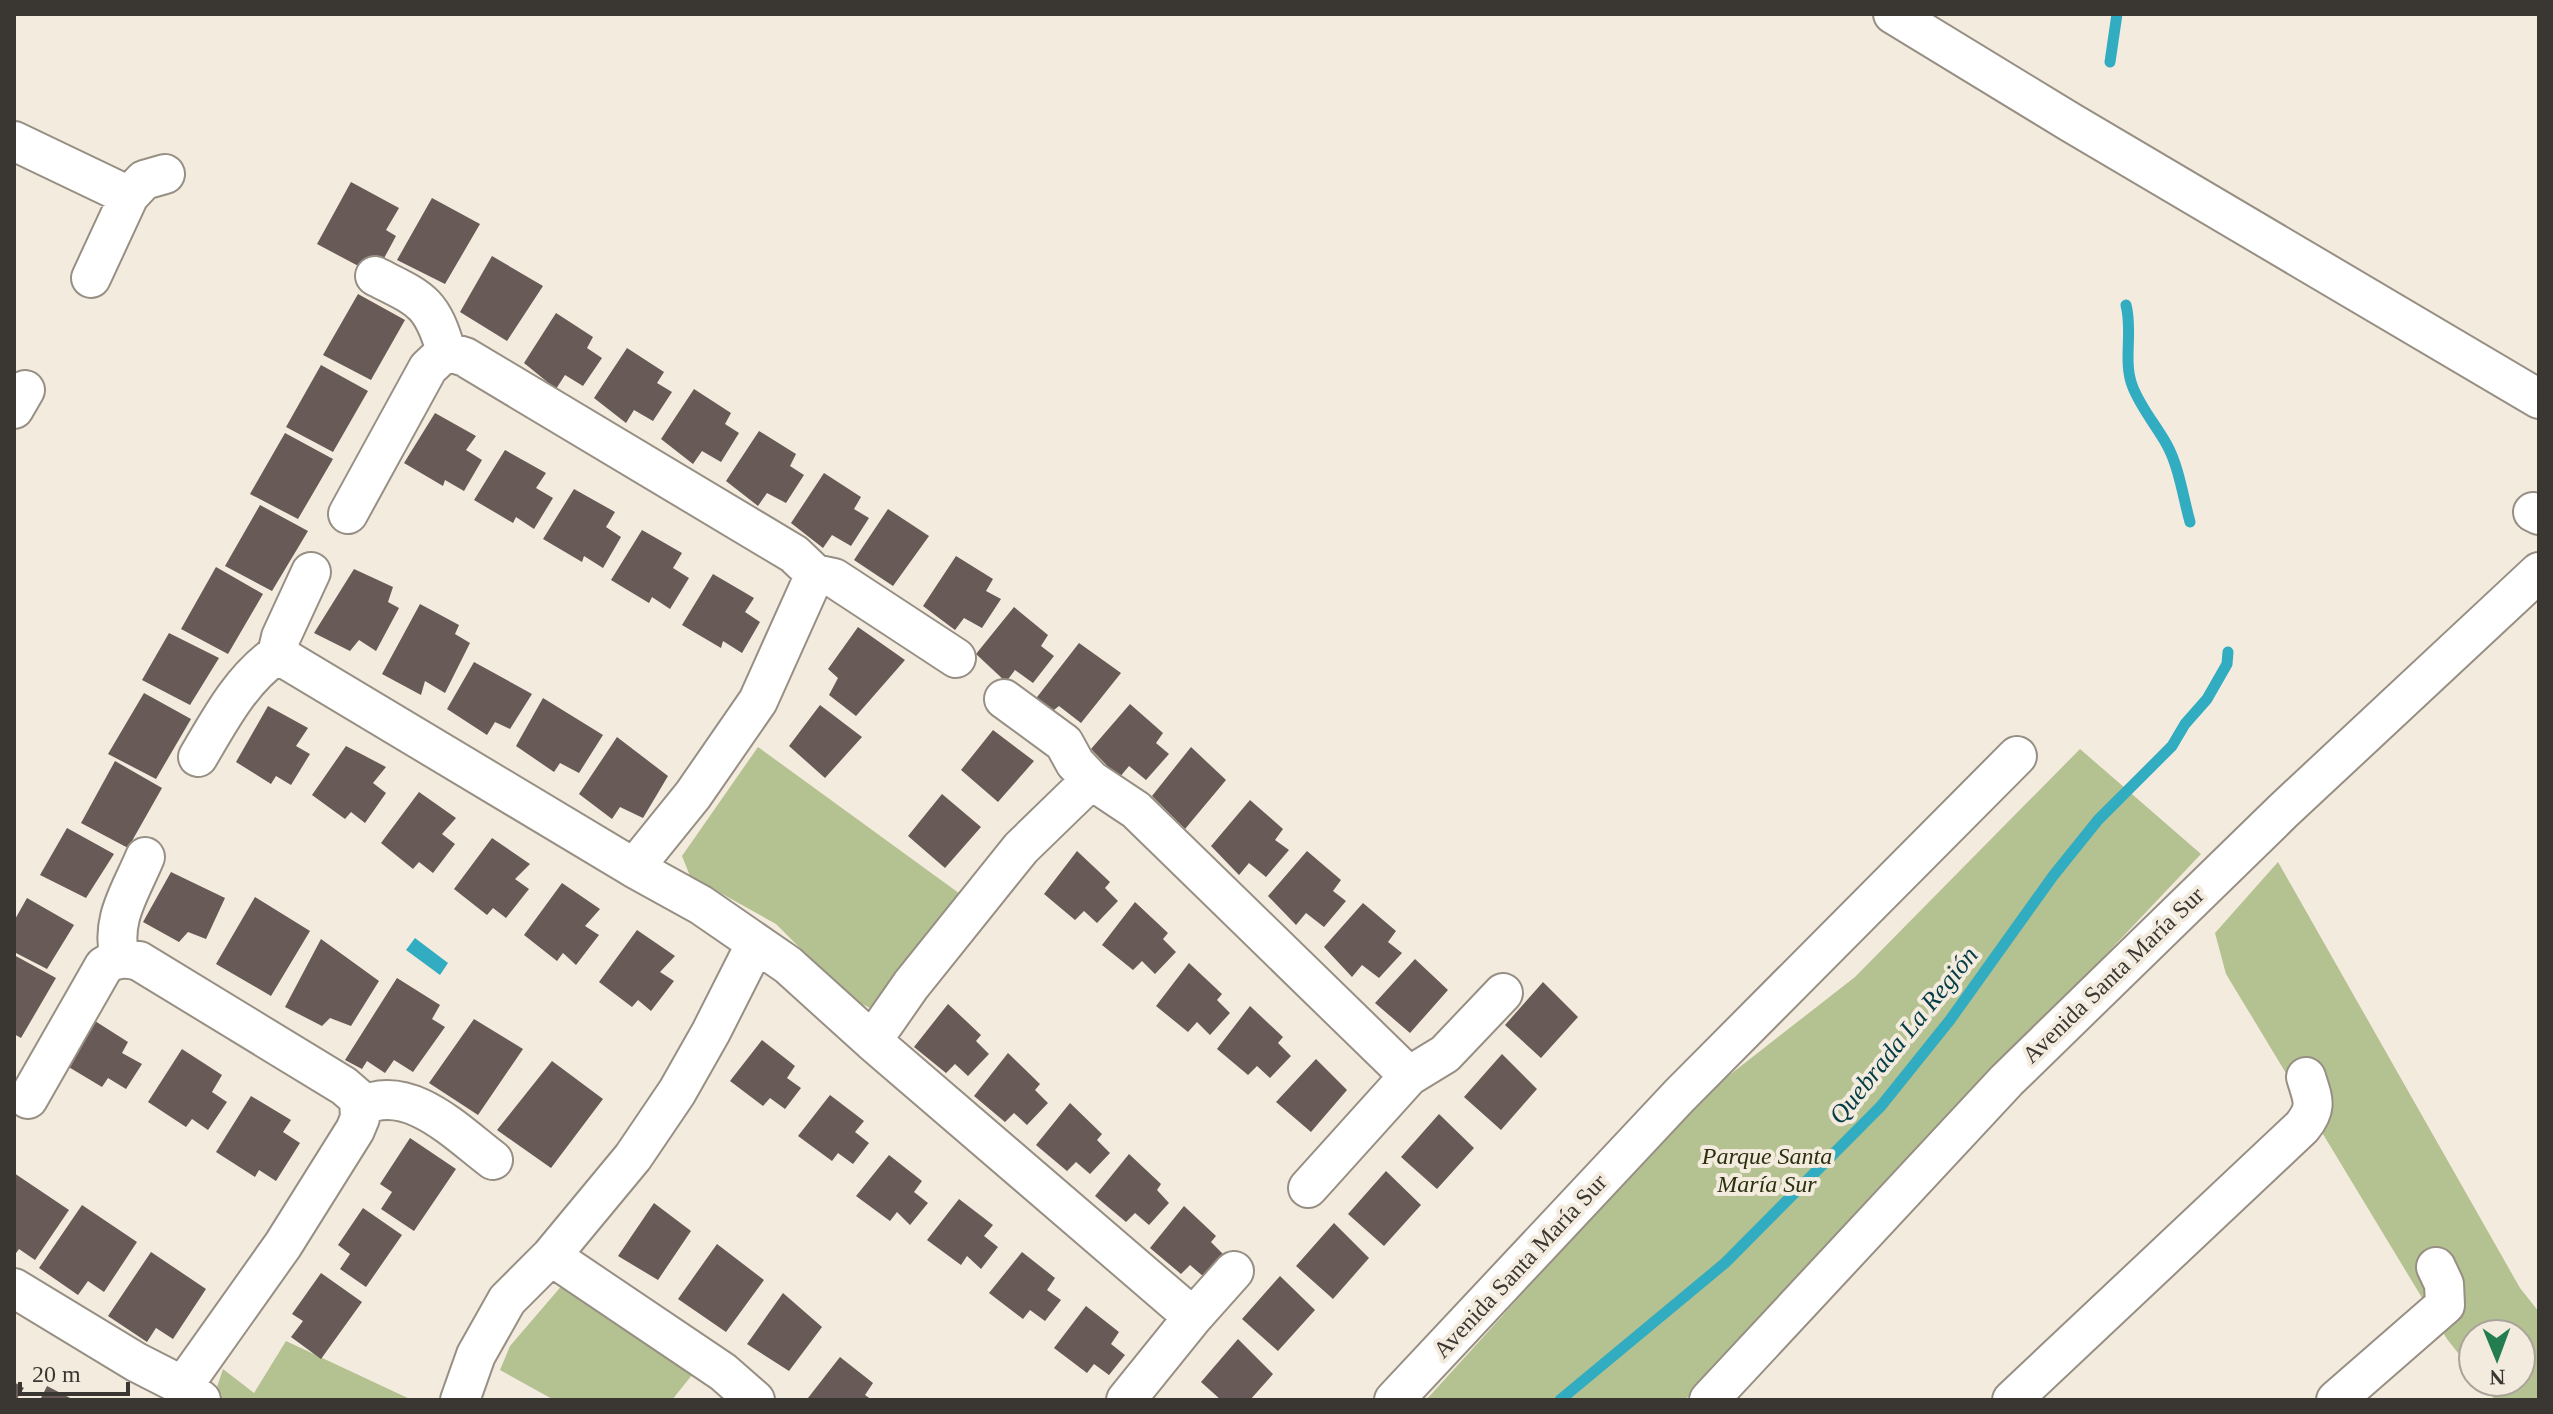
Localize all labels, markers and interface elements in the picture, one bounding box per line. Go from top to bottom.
street label: Avenida Santa María Sur [2017,882,2209,1068]
water label: Quebrada La Región [1823,941,1984,1130]
park label: Parque Santa María Sur [1701,1143,1832,1197]
street label: Avenida Santa María Sur [1428,1169,1612,1363]
north arrow [2457,1318,2537,1398]
scale bar [20,1346,128,1396]
text: 20 m [32,1361,81,1387]
text: N [2489,1365,2506,1390]

